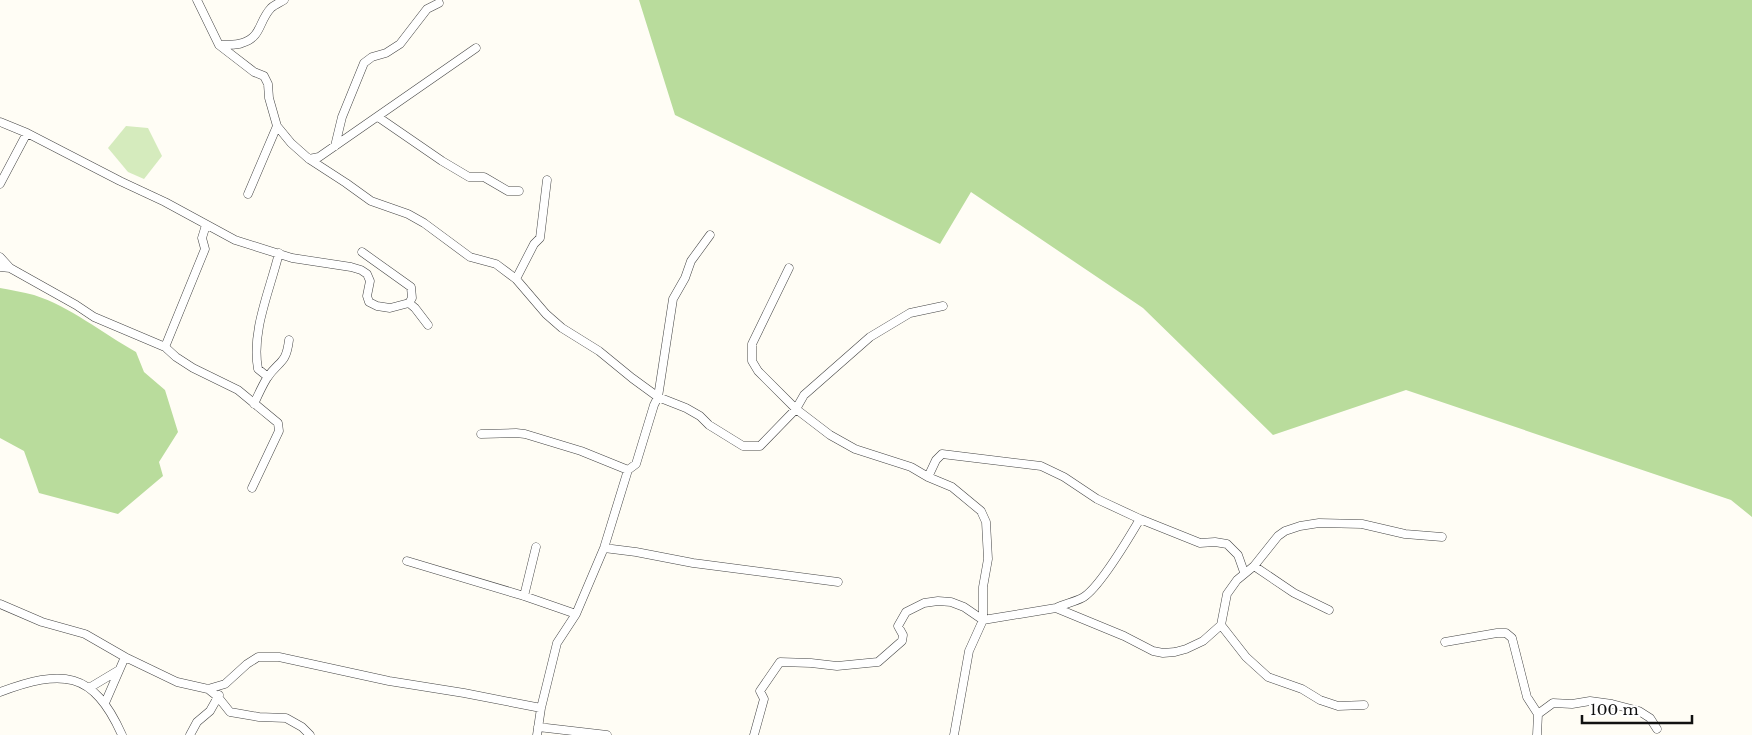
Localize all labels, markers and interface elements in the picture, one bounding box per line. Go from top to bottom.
scale bar [1582,692,1692,724]
text: 100 m [1590,700,1639,719]

